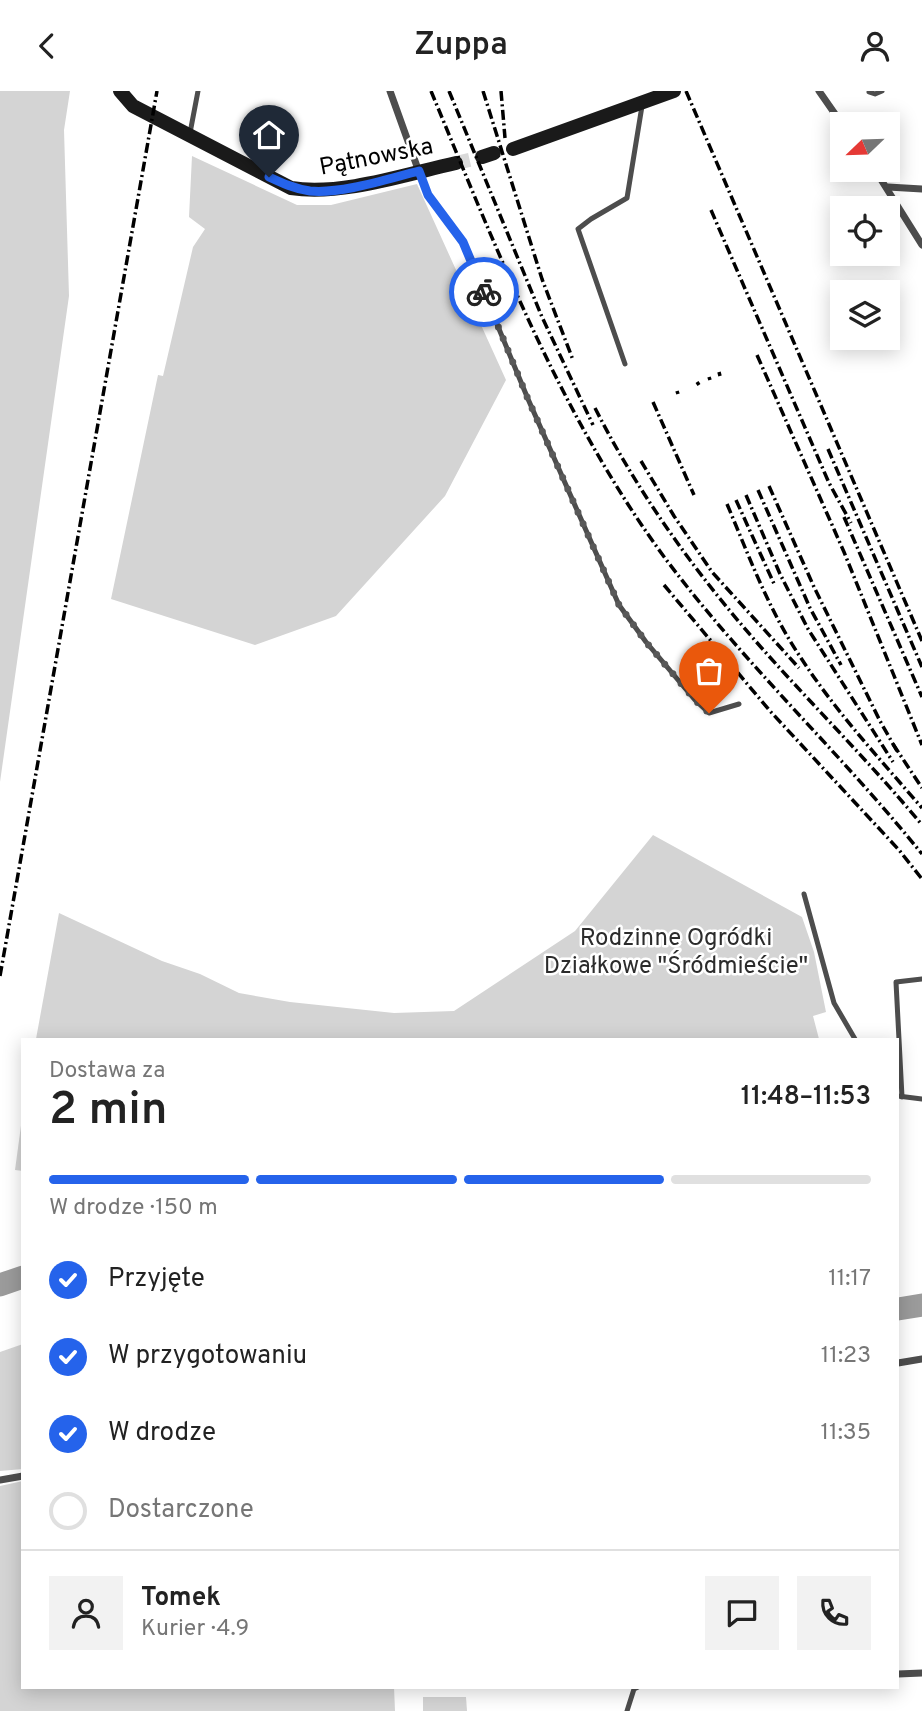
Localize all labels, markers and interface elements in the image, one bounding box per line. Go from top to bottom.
text: Zuppa [414,26,508,66]
icon: back [28,27,66,65]
icon: person [856,27,894,65]
pin [239,105,299,177]
north arrow [830,112,900,182]
map controls [830,112,900,350]
icon: home [250,116,288,154]
street label: Pątnowska [317,132,436,184]
button: locate [830,196,900,266]
courier [449,257,519,327]
icon: bike [465,273,503,311]
button: layers [830,280,900,350]
pin [679,641,739,713]
icon: bag [690,652,728,690]
park label: Rodzinne Ogródki Działkowe "Śródmieście" [544,924,808,982]
text: Dostawa za [49,1057,165,1086]
text: 11:48–11:53 [741,1081,871,1114]
text: 2 min [49,1082,168,1141]
text: W drodze · 150 m [49,1194,218,1223]
icon: check [49,1261,87,1299]
text: Przyjęte [108,1263,205,1296]
text: 11:17 [828,1265,871,1294]
icon: check [49,1338,87,1376]
text: W przygotowaniu [108,1340,307,1373]
text: 11:23 [821,1342,871,1371]
icon: check [49,1415,87,1453]
text: W drodze [108,1417,216,1450]
text: 11:35 [821,1419,871,1448]
text: Dostarczone [108,1494,254,1527]
button: person [49,1576,123,1650]
button: chat [705,1576,779,1650]
button: phone [797,1576,871,1650]
text: Tomek [141,1582,221,1615]
text: Kurier · 4.9 [141,1615,249,1644]

